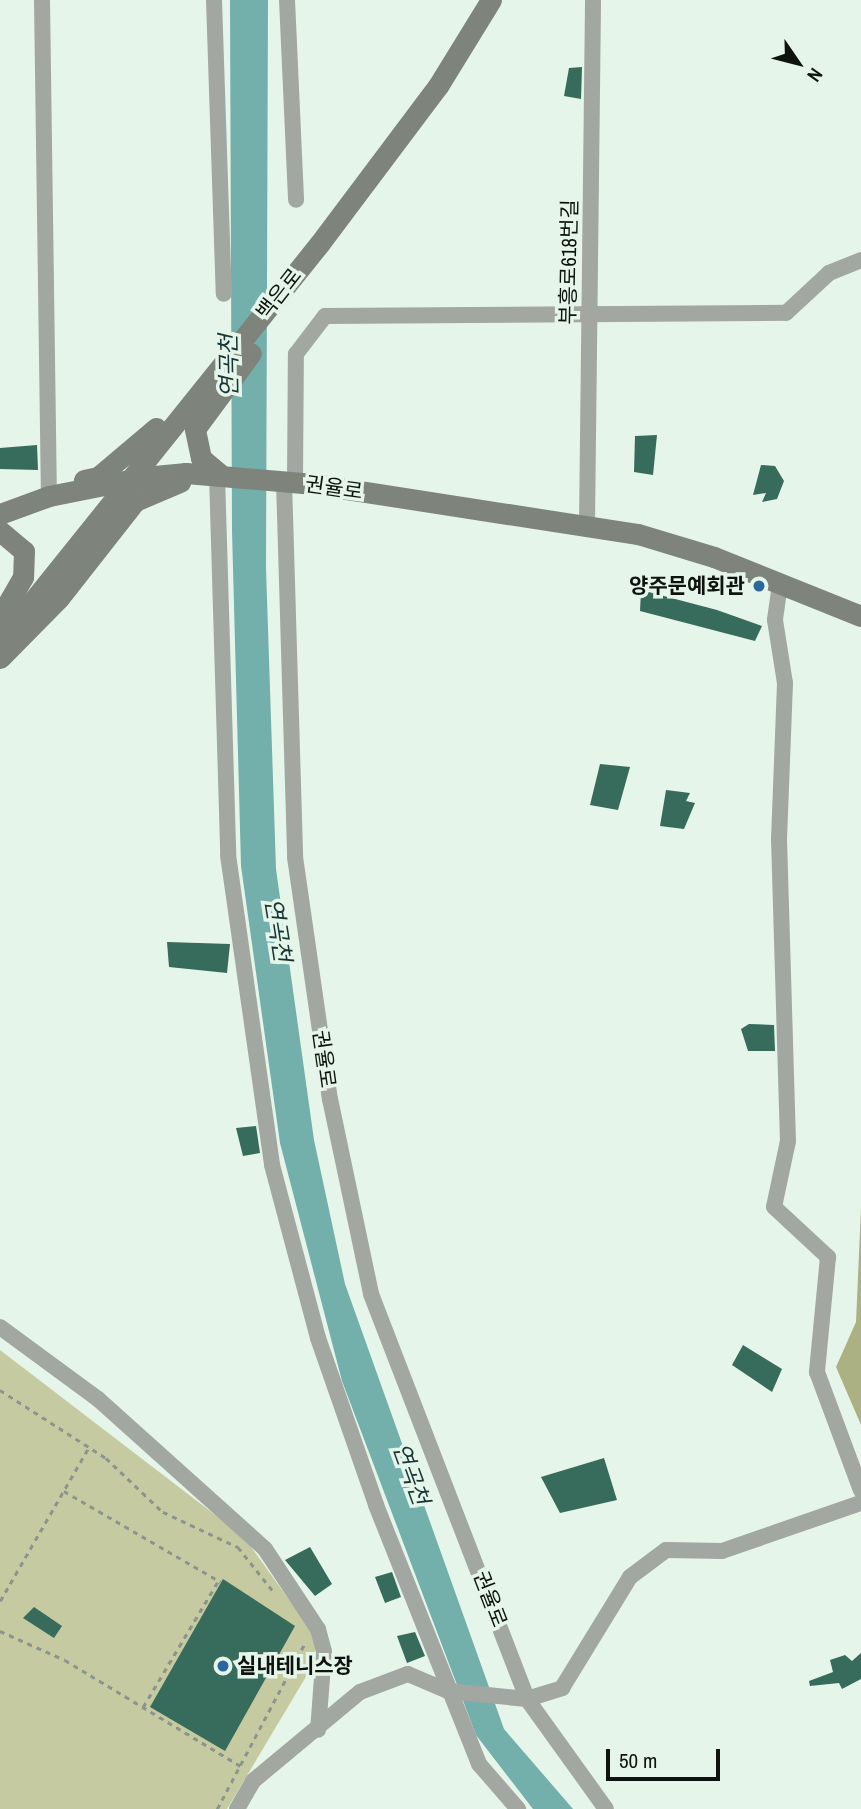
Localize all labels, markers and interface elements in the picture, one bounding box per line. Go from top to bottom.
north arrow [763,28,833,98]
text: N [801,63,829,87]
street label: 부흥로618번길 [555,199,583,325]
street label: 백은로 [251,263,307,325]
water label: 연곡천 [215,334,243,398]
street label: 권율로 [304,471,364,505]
place label: 양주문예회관 [629,573,745,599]
marker: 양주문예회관 [751,578,767,594]
water label: 연곡천 [259,896,297,964]
street label: 권율로 [307,1029,341,1089]
water label: 연곡천 [387,1439,435,1509]
street label: 권율로 [468,1567,512,1631]
place label: 실내테니스장 [237,1653,353,1679]
marker: 실내테니스장 [215,1658,231,1674]
scale bar [609,1736,723,1780]
text: 50 m [619,1746,657,1775]

